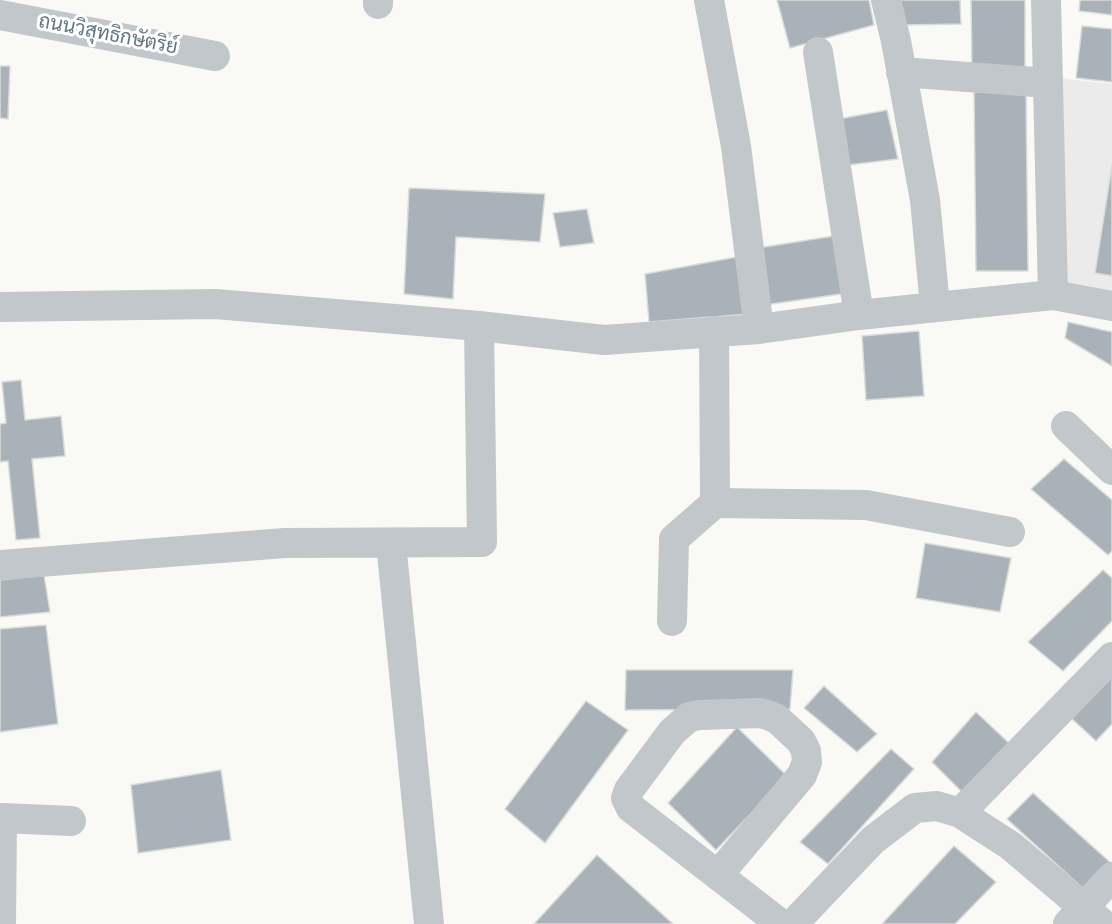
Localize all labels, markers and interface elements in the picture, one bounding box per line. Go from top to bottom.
street label: ถนนวิสุทธิกษัตริย์ [36,10,180,60]

